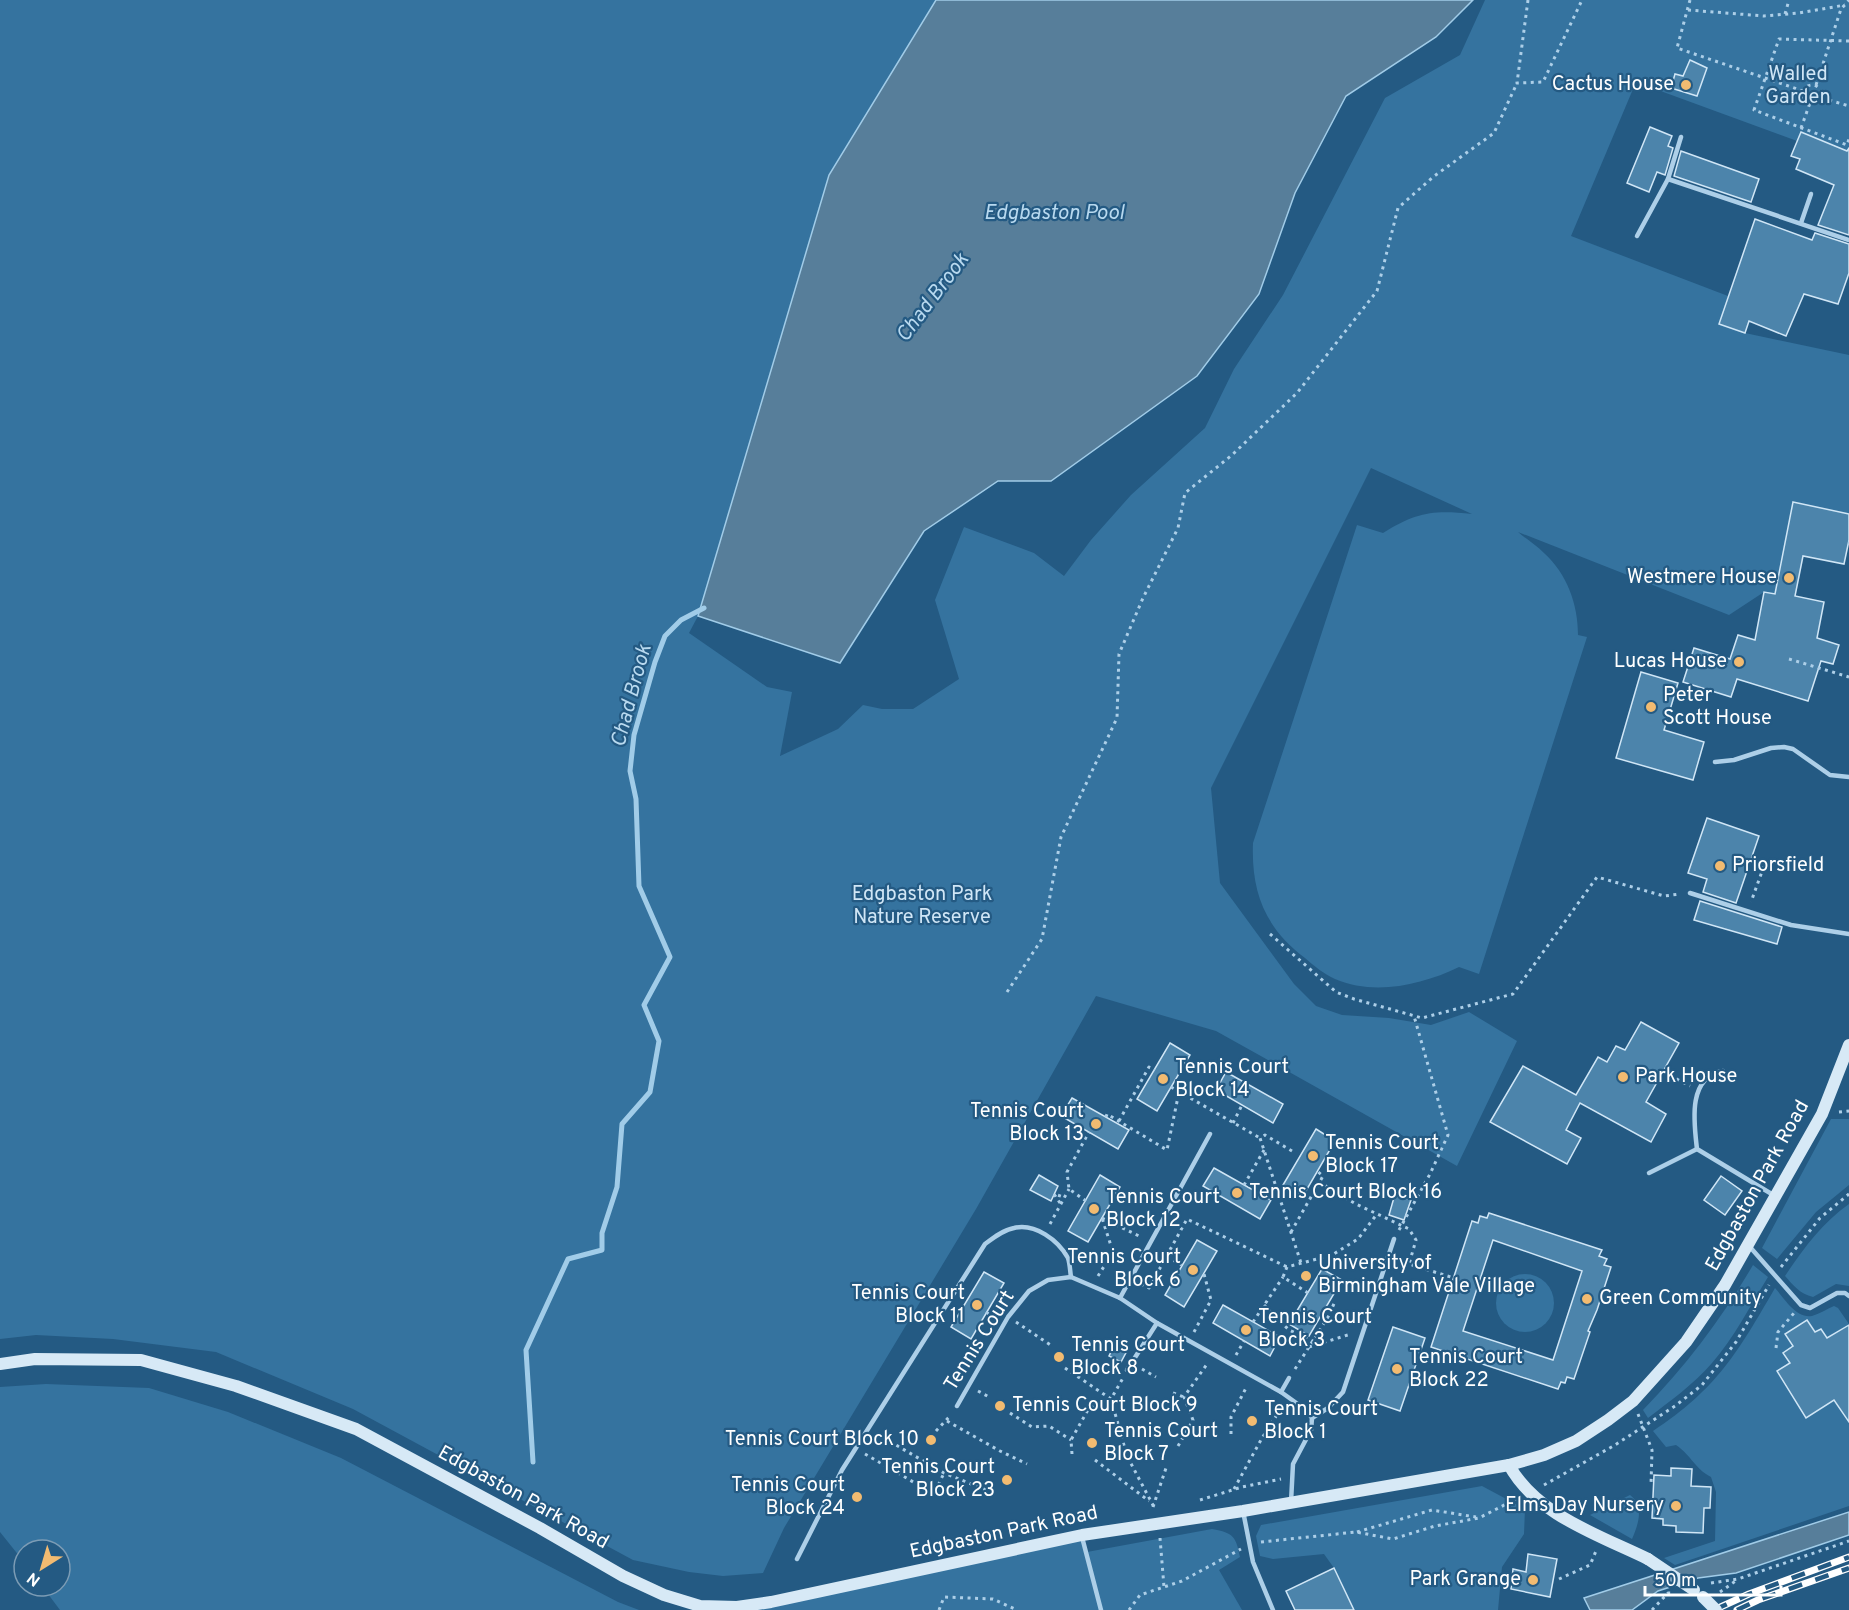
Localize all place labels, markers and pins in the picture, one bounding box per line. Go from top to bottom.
place label: Cactus House [1552,72,1674,98]
marker: Cactus House [1679,78,1693,92]
place label: Westmere House [1627,565,1777,591]
marker: Westmere House [1782,571,1796,585]
place label: Lucas House [1614,649,1727,675]
marker: Lucas House [1732,655,1746,669]
place label: Peter Scott House [1663,683,1772,732]
marker: Peter Scott House [1644,700,1658,714]
place label: Priorsfield [1732,853,1824,879]
marker: Priorsfield [1713,859,1727,873]
place label: Tennis Court Block 14 [1175,1055,1289,1104]
place label: Park House [1635,1064,1737,1090]
marker: Park House [1616,1070,1630,1084]
marker: Tennis Court Block 14 [1156,1072,1170,1086]
place label: Tennis Court Block 13 [970,1099,1084,1148]
marker: Tennis Court Block 13 [1089,1117,1103,1131]
place label: Tennis Court Block 17 [1325,1131,1439,1180]
marker: Tennis Court Block 17 [1306,1149,1320,1163]
place label: Tennis Court Block 16 [1249,1180,1442,1206]
place label: Tennis Court Block 12 [1106,1185,1220,1234]
marker: Tennis Court Block 16 [1230,1186,1244,1200]
marker: Tennis Court Block 12 [1087,1202,1101,1216]
place label: Tennis Court Block 6 [1067,1245,1181,1294]
place label: University of Birmingham Vale Village [1318,1251,1535,1300]
marker: Tennis Court Block 6 [1186,1263,1200,1277]
marker: University of Birmingham Vale Village [1299,1269,1313,1283]
place label: Tennis Court Block 11 [851,1281,965,1330]
place label: Green Community [1599,1286,1762,1312]
marker: Green Community [1580,1292,1594,1306]
marker: Tennis Court Block 11 [970,1298,984,1312]
place label: Tennis Court Block 3 [1258,1305,1372,1354]
marker: Tennis Court Block 3 [1239,1323,1253,1337]
place label: Tennis Court Block 8 [1071,1333,1185,1382]
place label: Tennis Court Block 22 [1409,1345,1523,1394]
marker: Tennis Court Block 8 [1052,1350,1066,1364]
marker: Tennis Court Block 22 [1390,1362,1404,1376]
place label: Tennis Court Block 9 [1012,1393,1198,1419]
place label: Tennis Court Block 1 [1264,1397,1378,1446]
marker: Tennis Court Block 9 [993,1399,1007,1413]
marker: Tennis Court Block 1 [1245,1414,1259,1428]
place label: Tennis Court Block 7 [1104,1419,1218,1468]
place label: Tennis Court Block 10 [725,1427,919,1453]
marker: Tennis Court Block 10 [924,1433,938,1447]
marker: Tennis Court Block 7 [1085,1436,1099,1450]
place label: Tennis Court Block 23 [881,1455,995,1504]
place label: Tennis Court Block 24 [731,1473,845,1522]
marker: Tennis Court Block 23 [1000,1473,1014,1487]
marker: Tennis Court Block 24 [850,1490,864,1504]
place label: Elms Day Nursery [1505,1493,1664,1519]
marker: Elms Day Nursery [1669,1499,1683,1513]
place label: Park Grange [1410,1567,1521,1593]
marker: Park Grange [1526,1573,1540,1587]

